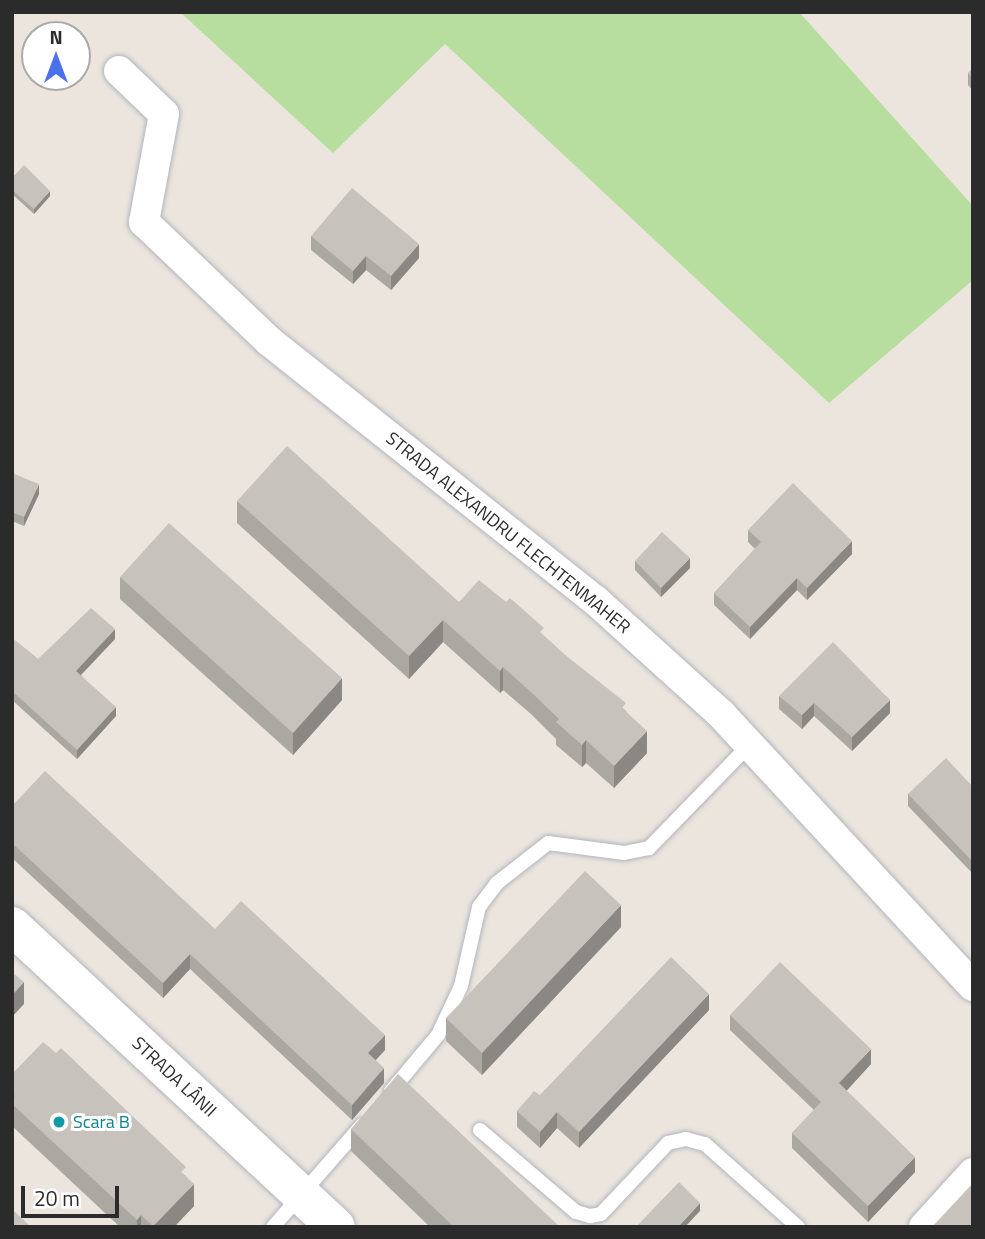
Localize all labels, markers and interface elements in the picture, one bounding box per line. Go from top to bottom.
north arrow [21,21,91,91]
text: N [49,22,63,51]
street label: STRADA ALEXANDRU FLECHTENMAHER [382,428,634,638]
street label: STRADA LÂNII [127,1033,221,1121]
place label: Scara B [73,1111,130,1133]
marker: Scara B [51,1114,67,1130]
scale bar [24,1172,122,1216]
text: 20 m [34,1182,80,1214]

